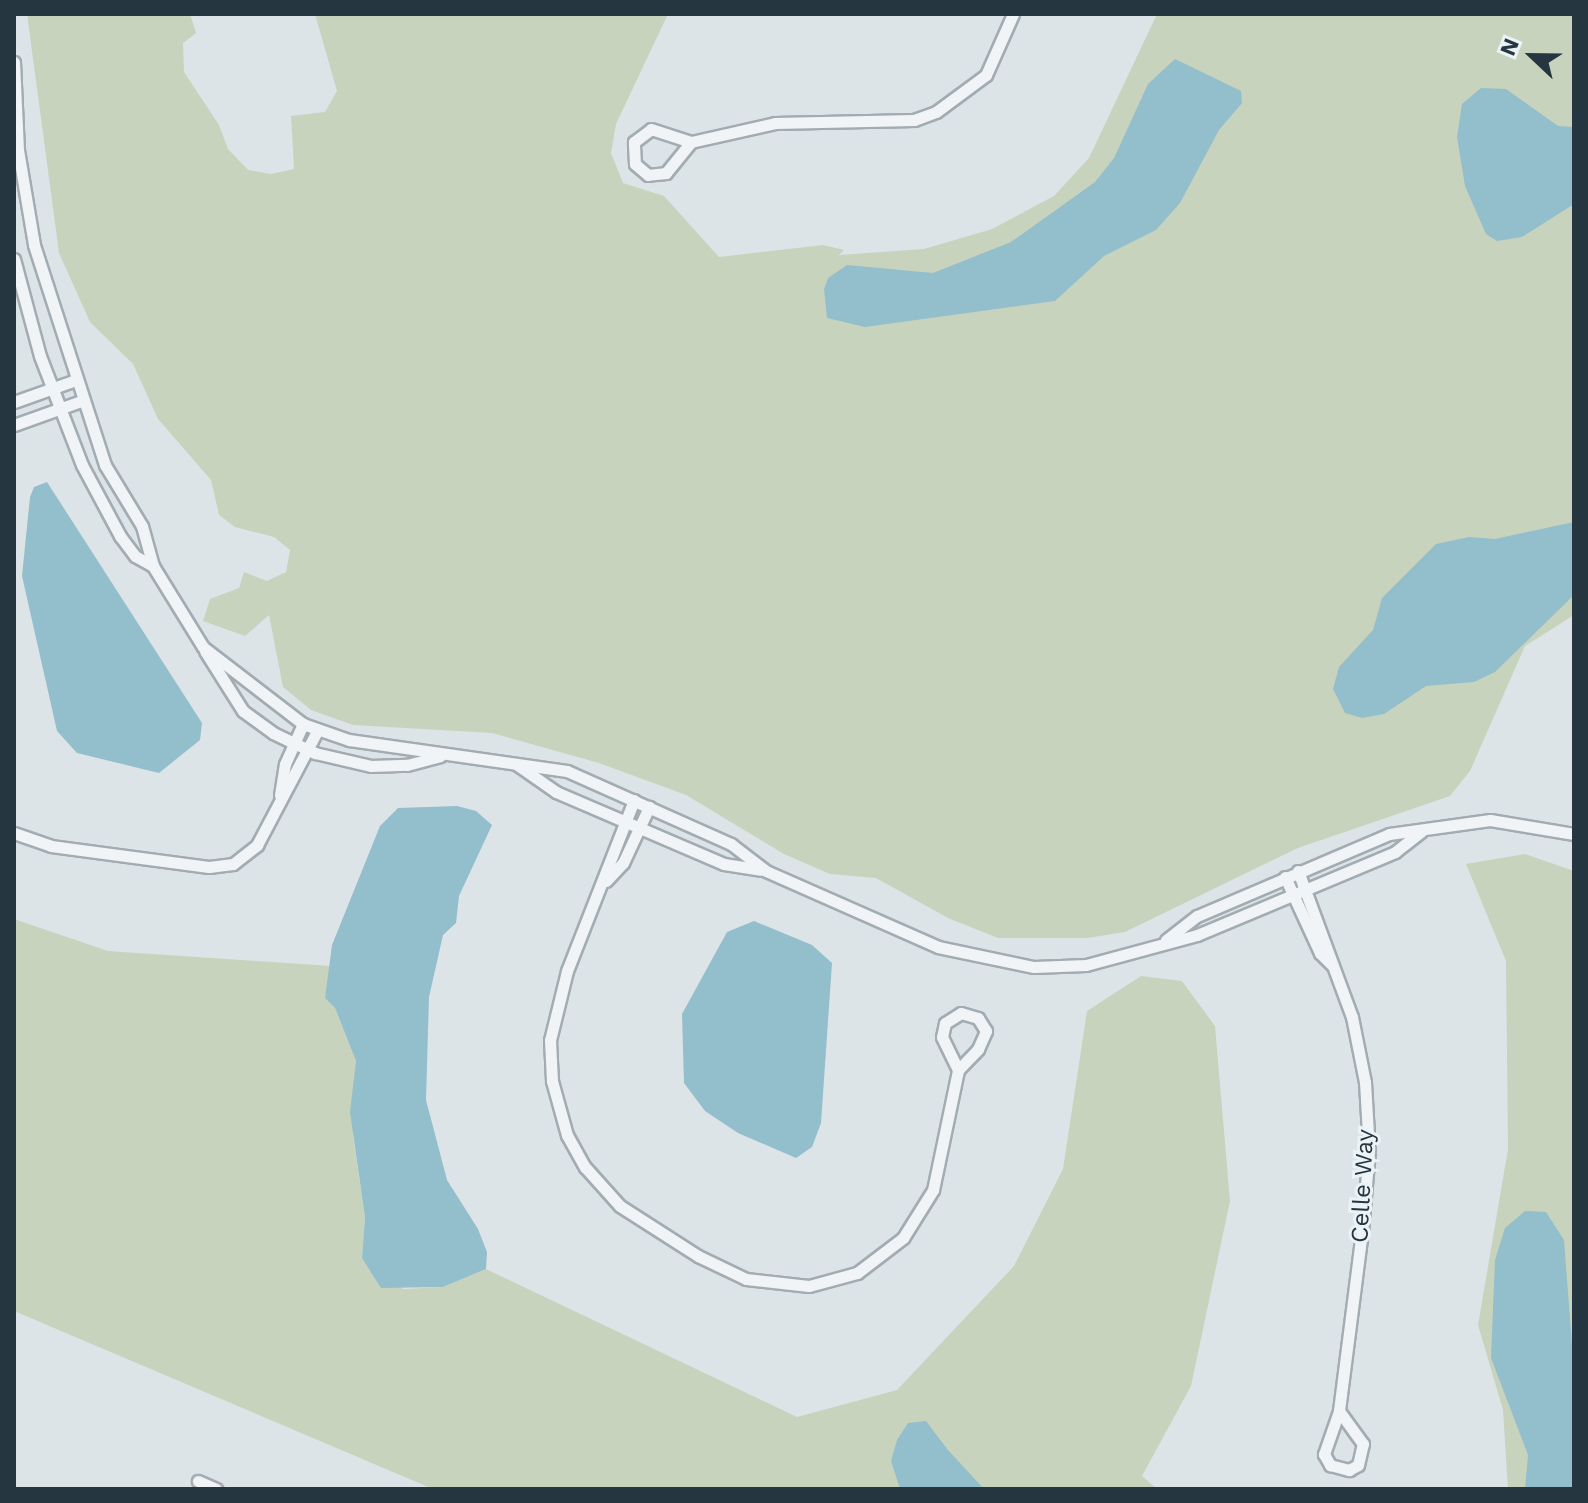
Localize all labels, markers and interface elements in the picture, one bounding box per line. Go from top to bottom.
north arrow [1492,16,1572,96]
text: N [1495,35,1524,59]
street label: Celle Way [1346,1128,1380,1244]

